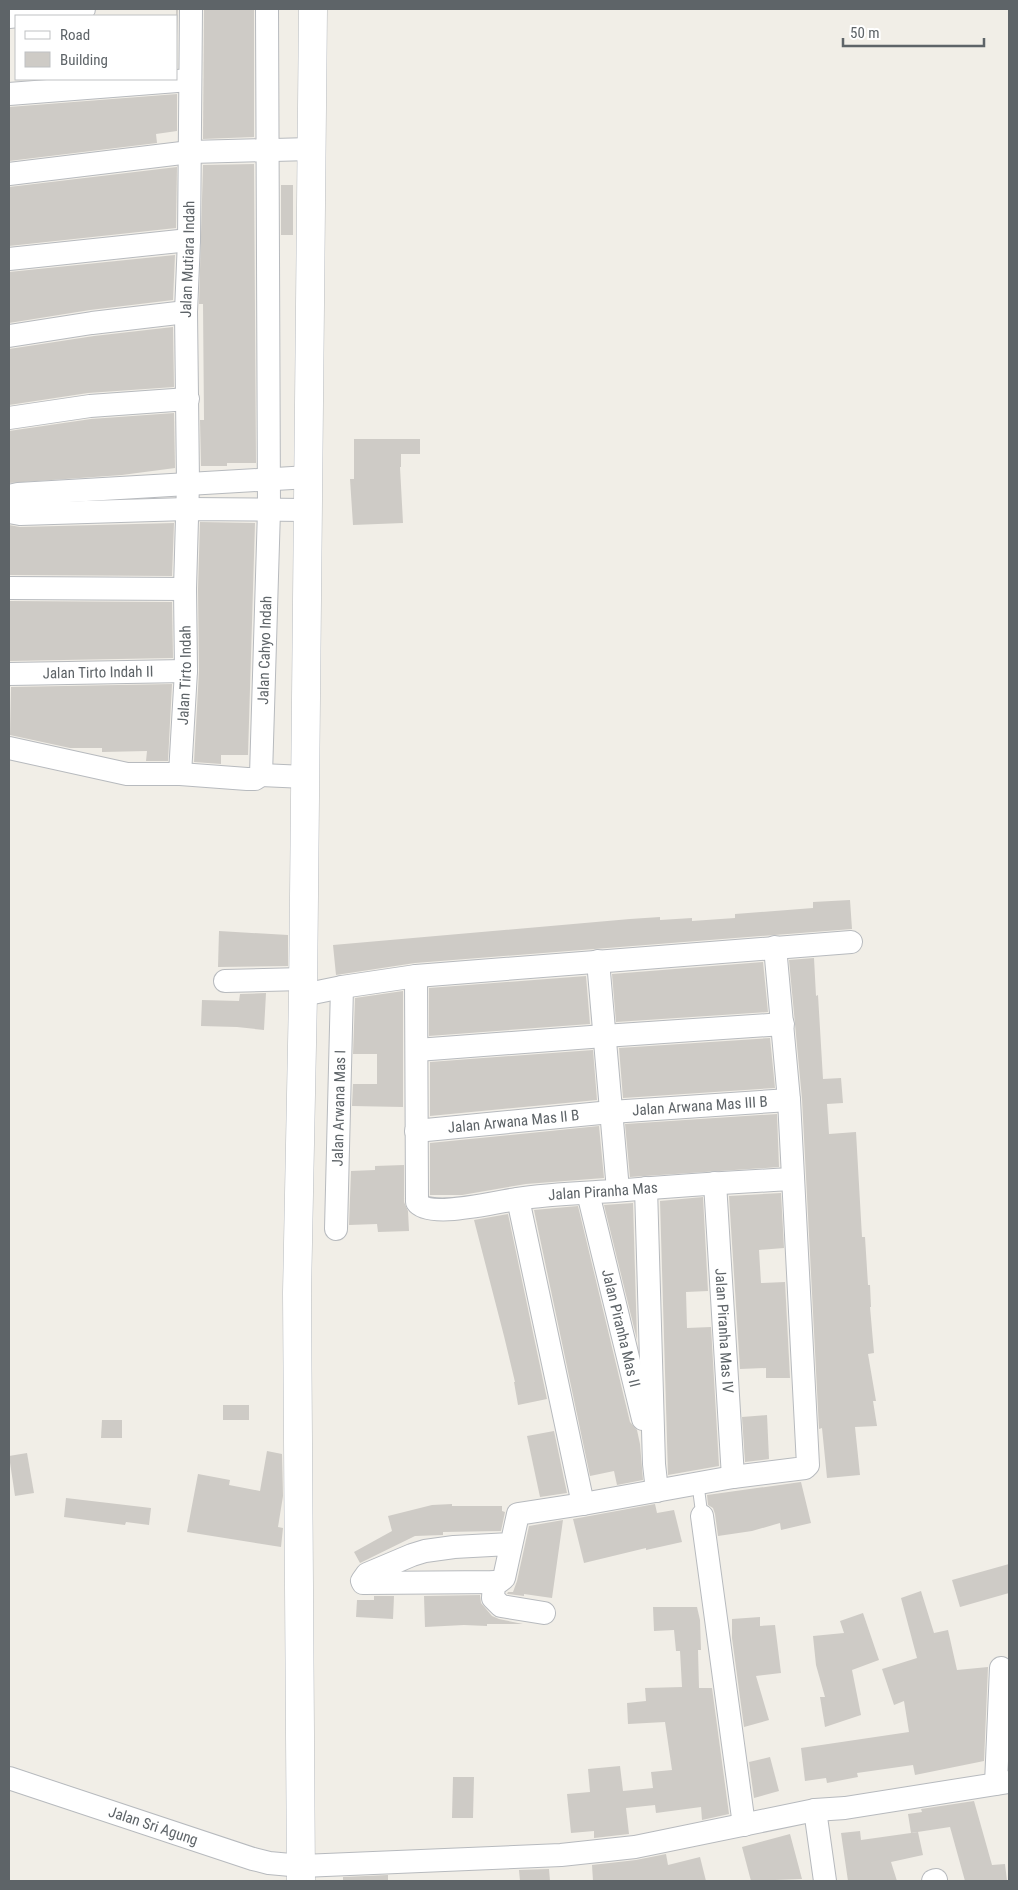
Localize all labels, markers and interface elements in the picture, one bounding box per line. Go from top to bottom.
legend [15,15,178,80]
scale bar [843,15,984,47]
text: 50 m [850,24,880,42]
text: Road [60,26,90,44]
text: Building [60,51,108,69]
street label: Jalan Mutiara Indah [177,201,198,318]
street label: Jalan Cahyo Indah [254,596,275,705]
street label: Jalan Tirto Indah [174,625,195,726]
street label: Jalan Tirto Indah II [42,663,154,682]
street label: Jalan Arwana Mas I [329,1050,349,1167]
street label: Jalan Arwana Mas III B [632,1092,768,1120]
street label: Jalan Arwana Mas II B [447,1106,580,1137]
street label: Jalan Piranha Mas [547,1179,658,1204]
street label: Jalan Piranha Mas II [598,1267,644,1389]
street label: Jalan Piranha Mas IV [711,1268,737,1394]
street label: Jalan Sri Agung [106,1803,200,1849]

